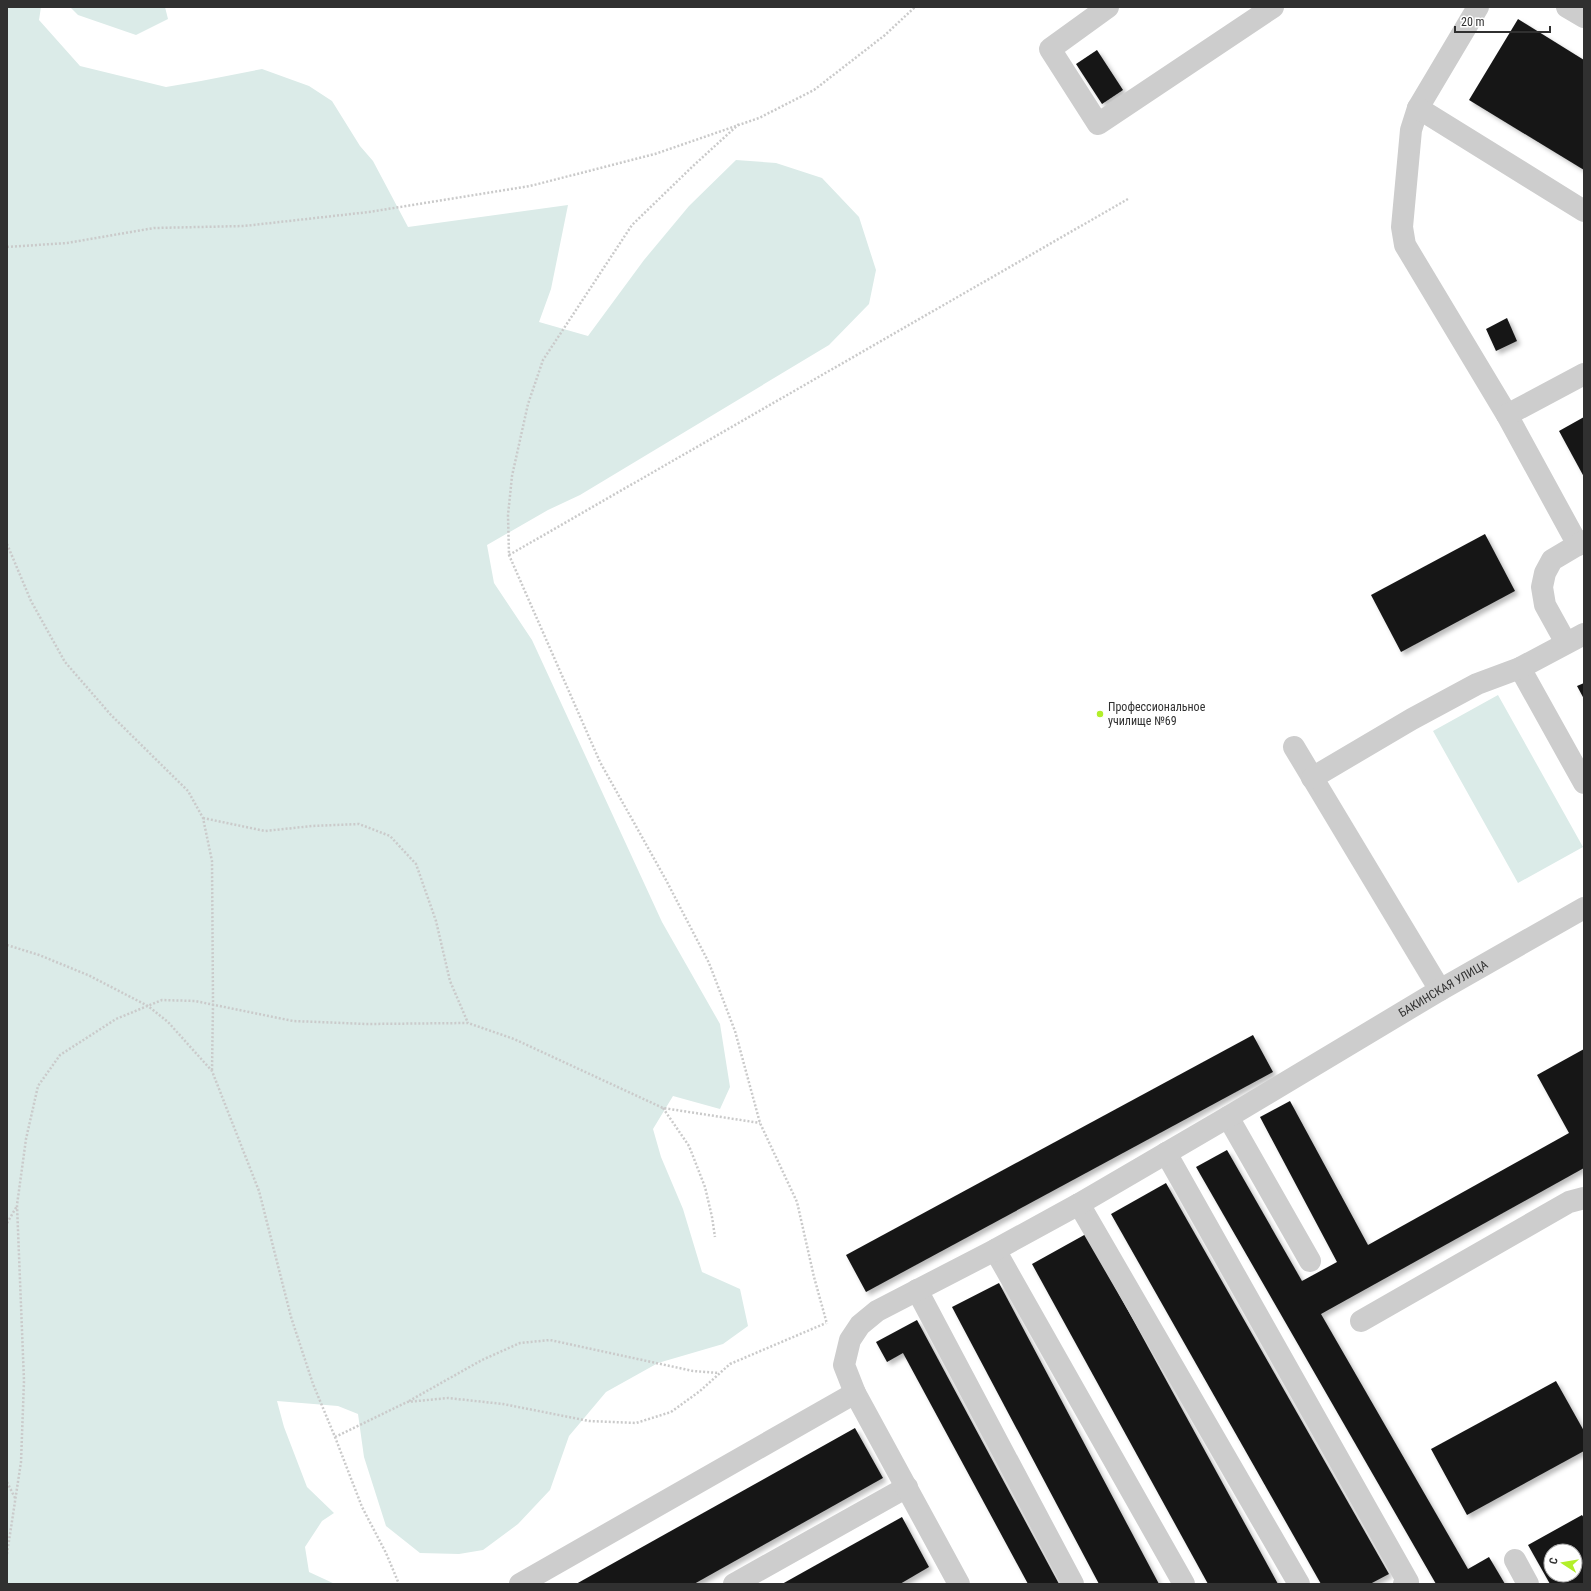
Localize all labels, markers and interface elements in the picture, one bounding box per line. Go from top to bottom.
scale bar [1455,8,1550,34]
text: 20 m [1461,15,1485,29]
place label: Профессиональное училище №69 [1108,700,1206,728]
marker: Профессиональное училище №69 [1095,709,1105,719]
street label: БАКИНСКАЯ УЛИЦА [1396,957,1490,1020]
north arrow [1543,1543,1583,1583]
text: С [1547,1557,1561,1565]

